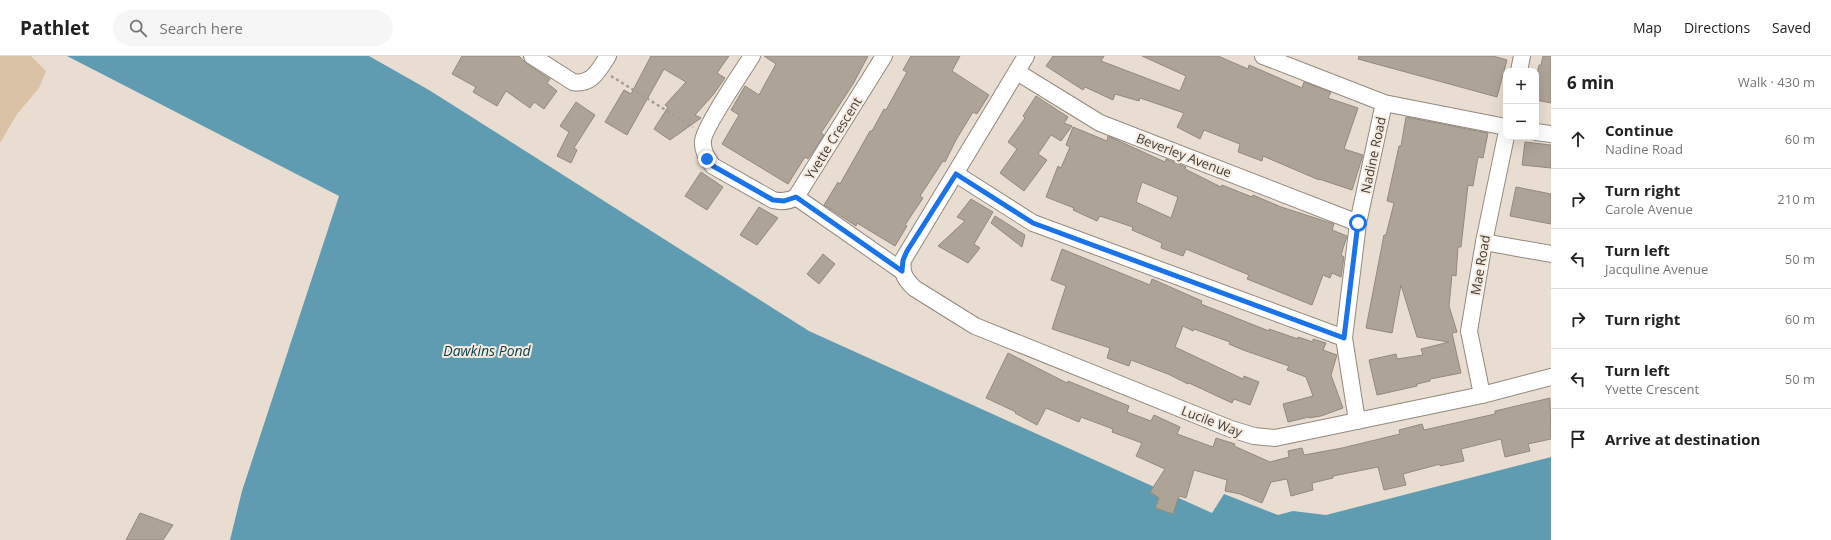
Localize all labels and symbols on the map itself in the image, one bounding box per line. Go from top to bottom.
street label: Yvette Crescent [800,93,866,183]
street label: Nadine Road [1356,115,1390,195]
street label: Beverley Avenue [1134,129,1234,181]
route end [698,150,716,168]
route start [1349,214,1367,232]
street label: Mae Road [1466,234,1494,296]
water label: Dawkins Pond [443,341,532,360]
street label: Lucile Way [1179,401,1246,441]

